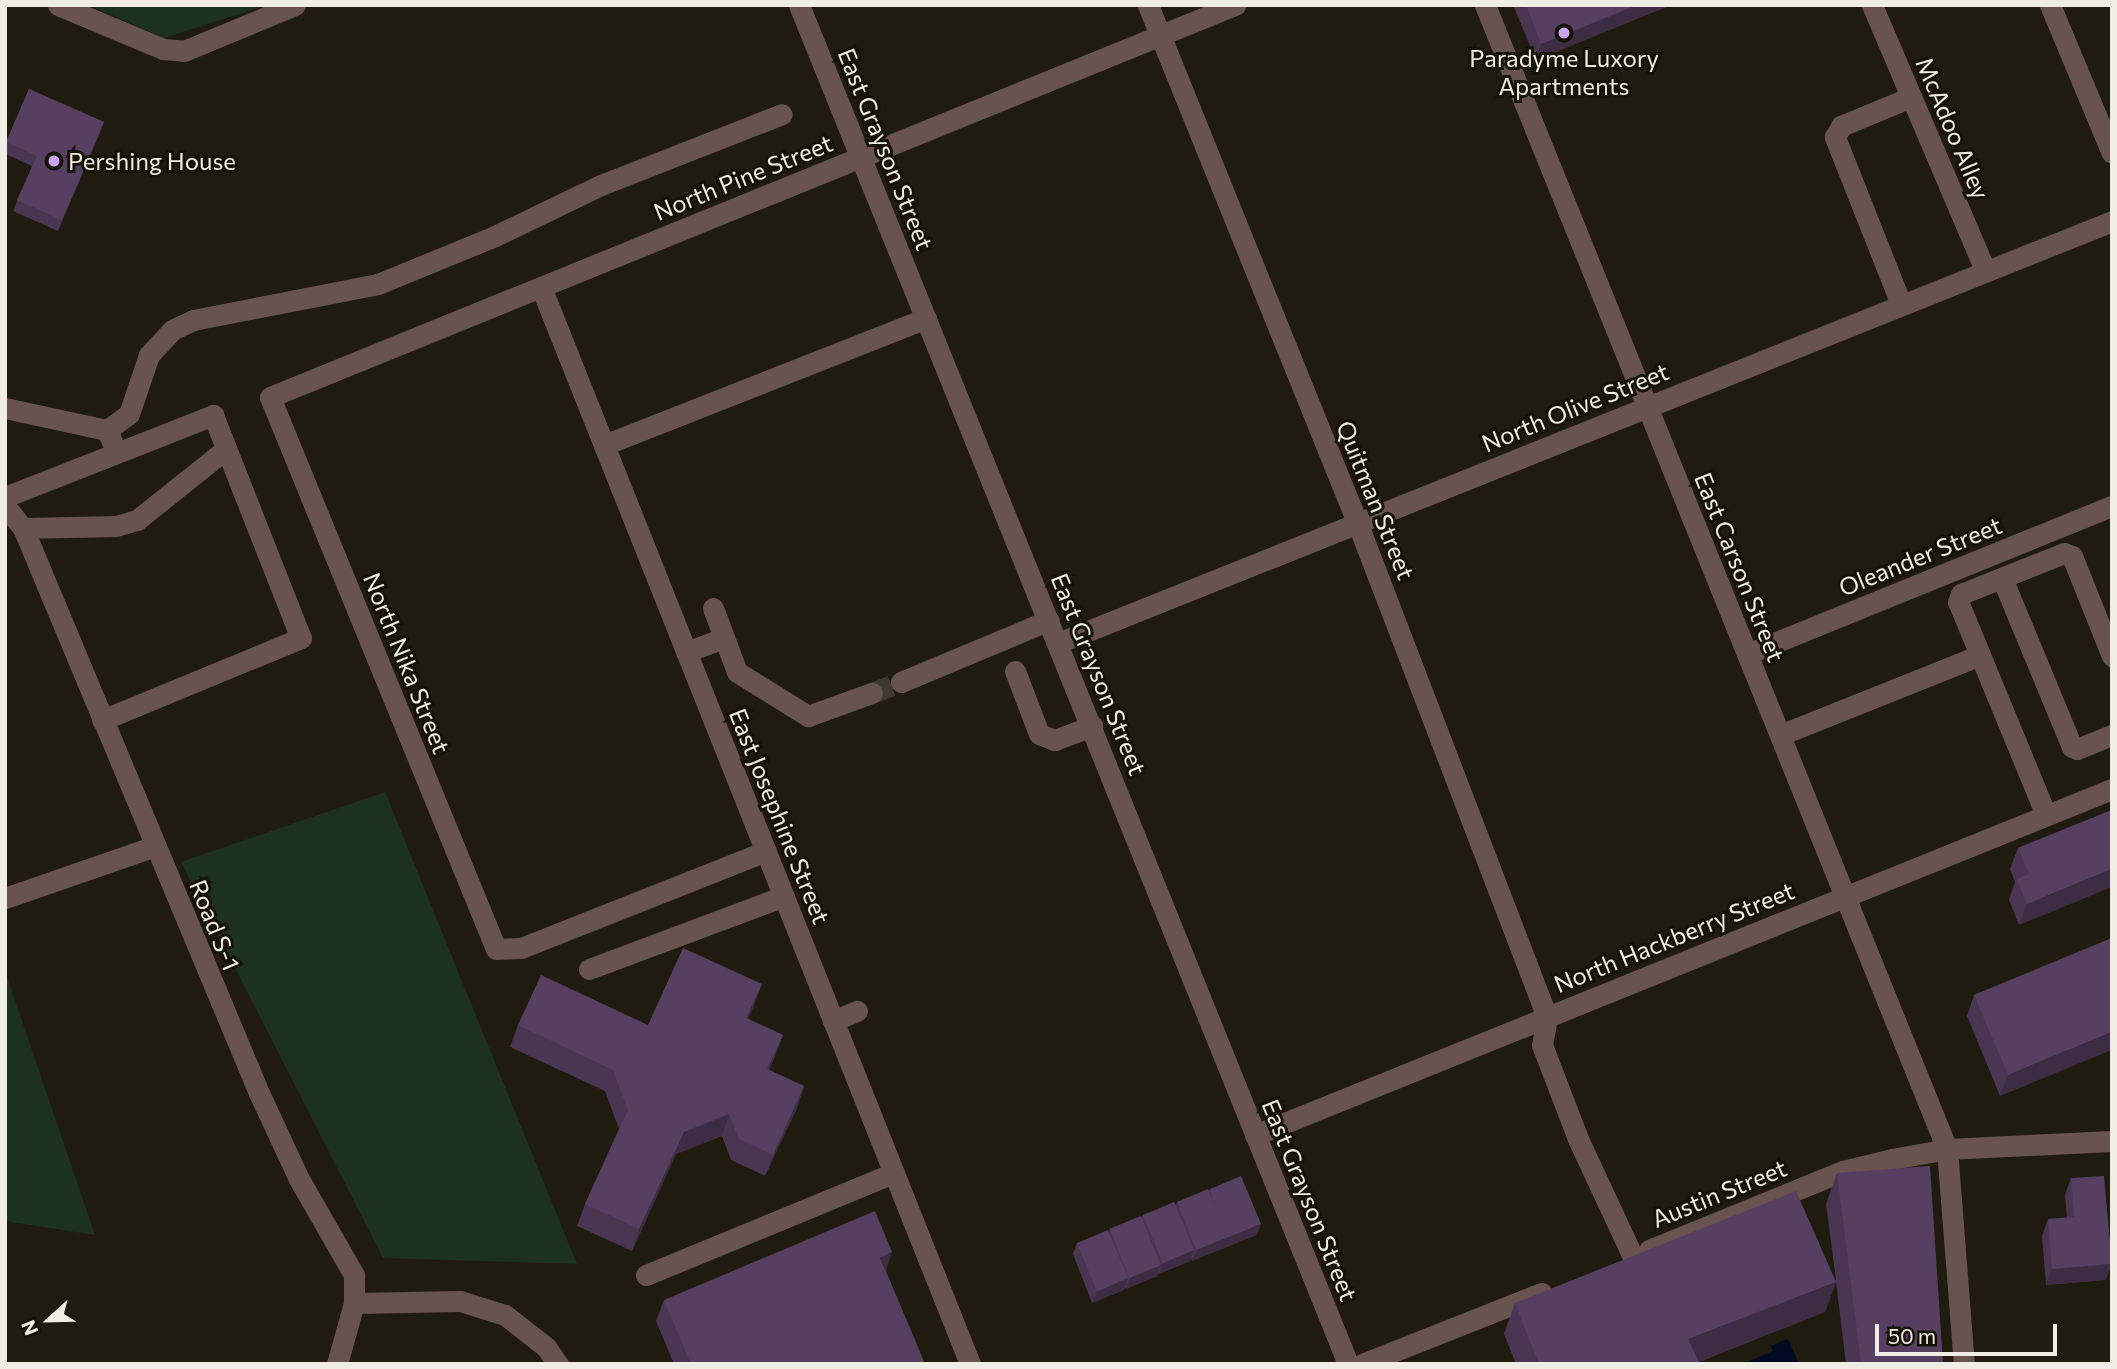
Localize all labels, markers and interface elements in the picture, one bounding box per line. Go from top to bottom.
marker: Paradyme Luxory Apartments [1556,25,1572,41]
street label: East Grayson Street [832,44,940,254]
place label: Paradyme Luxory Apartments [1469,44,1659,100]
street label: McAdoo Alley [1910,53,1996,203]
street label: North Pine Street [649,128,837,226]
place label: Pershing House [68,147,236,175]
marker: Pershing House [46,153,62,169]
street label: North Olive Street [1477,356,1673,458]
street label: Quitman Street [1331,416,1421,584]
street label: East Carson Street [1689,468,1791,666]
street label: Oleander Street [1834,510,2006,602]
street label: North Nika Street [358,568,456,758]
street label: East Grayson Street [1045,569,1153,779]
street label: East Josephine Street [724,704,836,928]
street label: Road S-1 [184,876,246,974]
street label: North Hackberry Street [1550,876,1798,998]
street label: East Grayson Street [1256,1095,1364,1305]
street label: Austin Street [1647,1153,1791,1233]
north arrow [14,1285,84,1355]
scale bar [1879,1310,2061,1354]
text: N [16,1317,42,1339]
text: 50 m [1888,1323,1936,1348]

